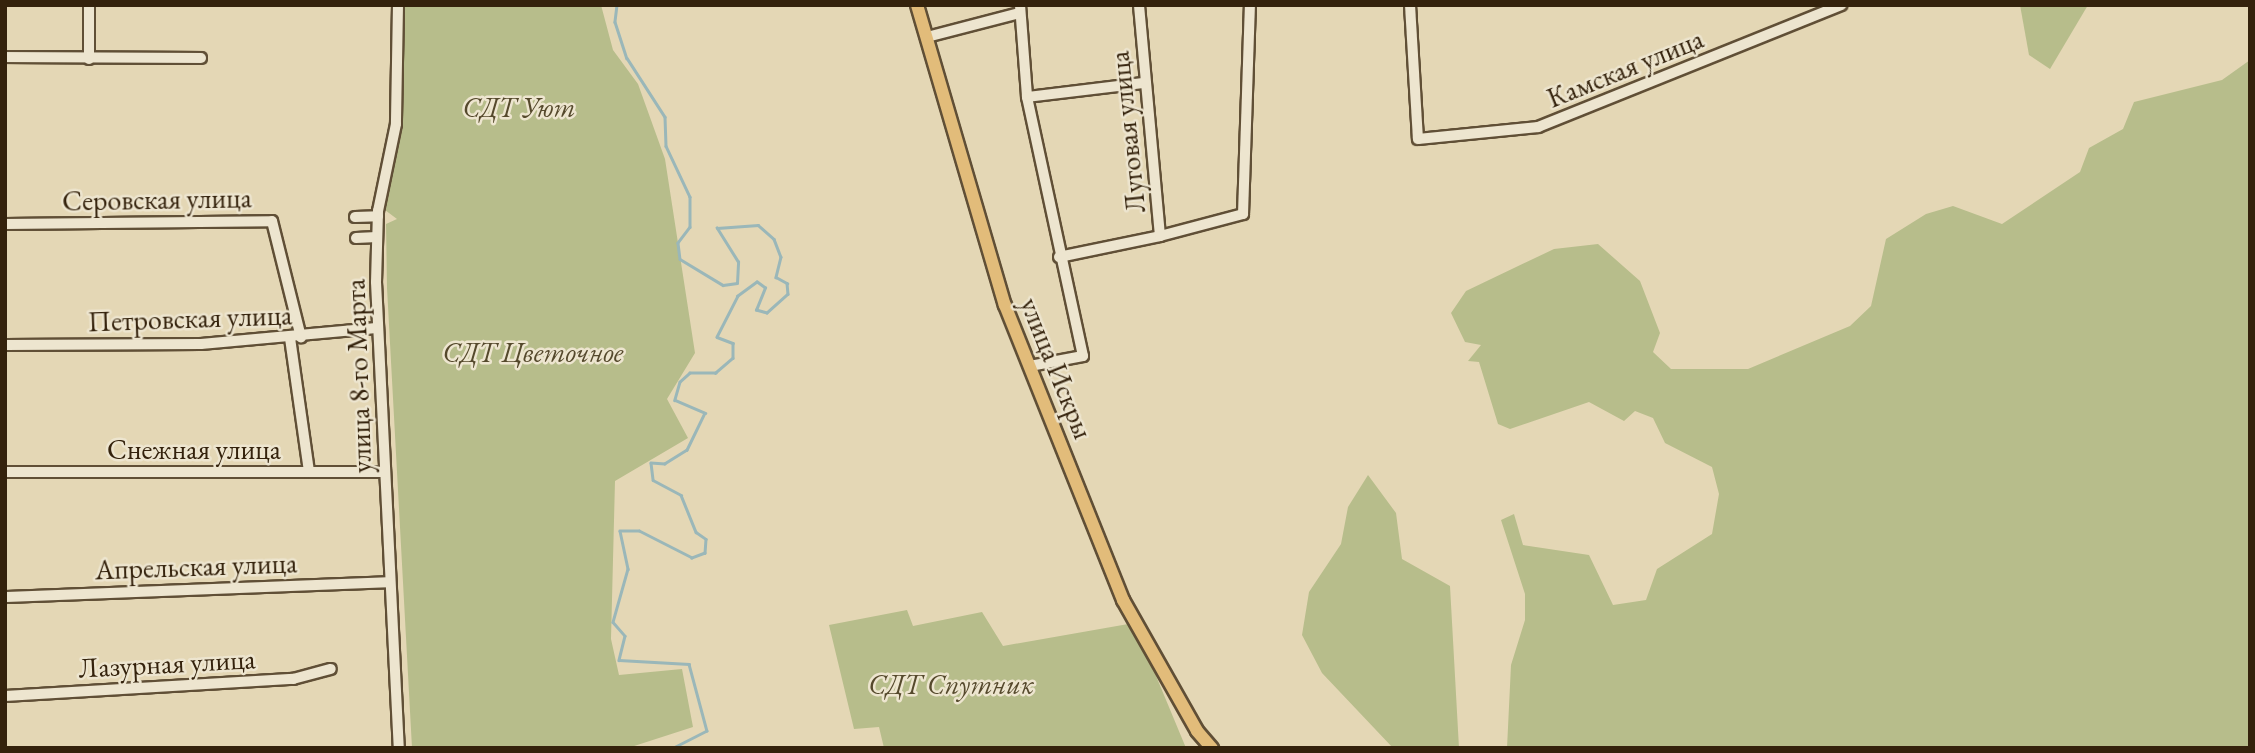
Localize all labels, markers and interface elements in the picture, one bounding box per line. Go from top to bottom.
street label: Камская улица [1542,21,1708,115]
street label: Луговая улица [1102,49,1152,215]
park label: СДТ Уют [463,90,575,124]
street label: Серовская улица [62,181,252,217]
street label: улица 8-го Марта [338,278,378,474]
street label: улица Искры [1013,292,1101,444]
street label: Петровская улица [87,298,293,338]
park label: СДТ Цветочное [443,335,623,369]
street label: Снежная улица [107,432,281,466]
street label: Апрельская улица [94,546,298,586]
street label: Лазурная улица [78,642,256,684]
park label: СДТ Спутник [868,667,1034,701]

